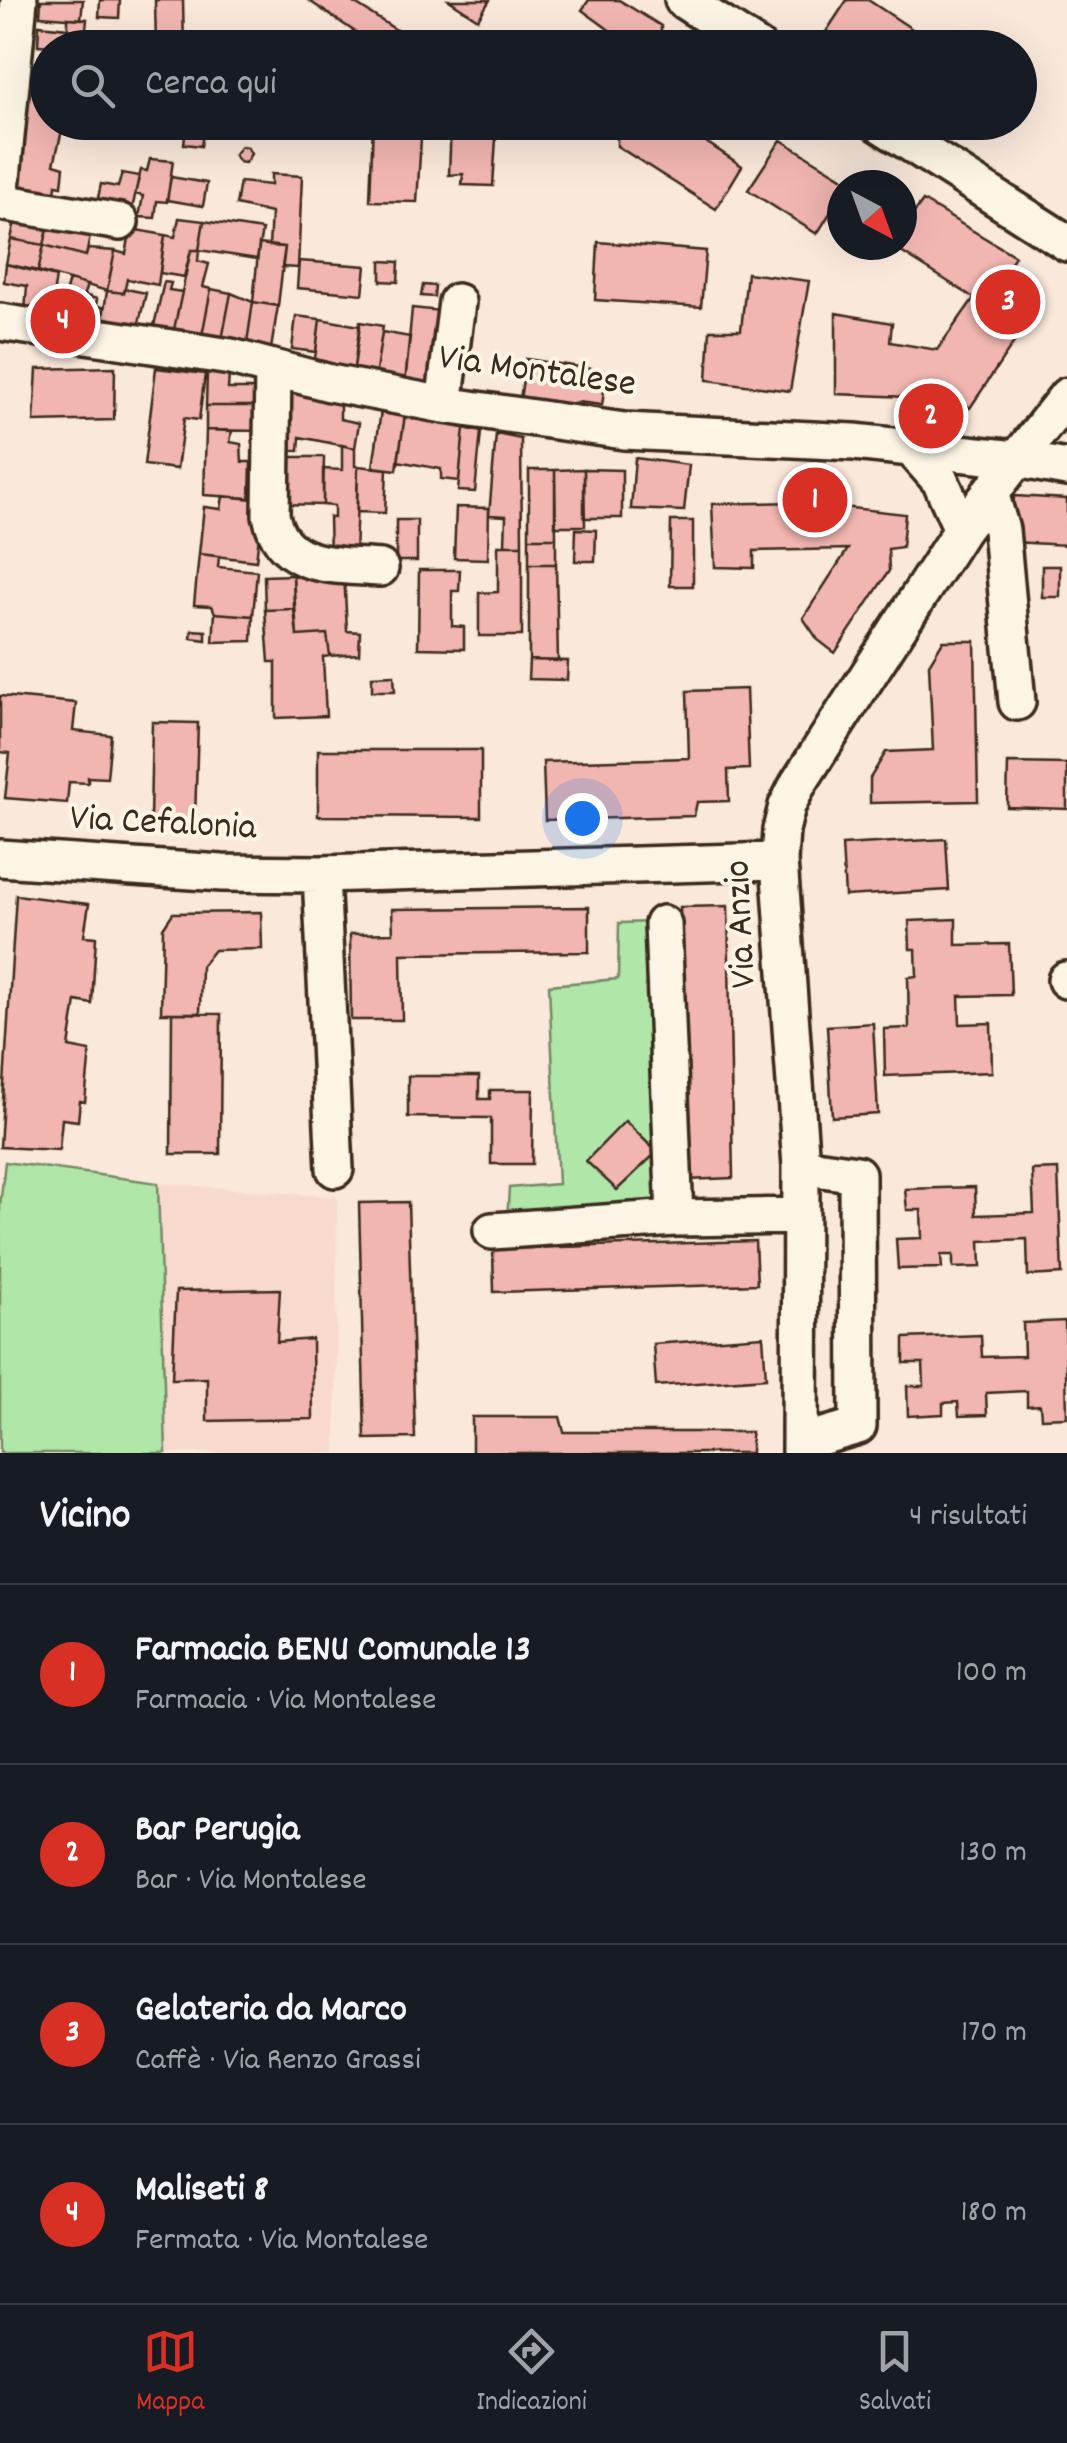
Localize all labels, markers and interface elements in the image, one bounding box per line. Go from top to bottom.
search box [30,30,1037,140]
icon: search [65,58,120,113]
text: Cerca qui [145,58,277,113]
north arrow [827,170,917,260]
pin: 3 [976,264,1040,340]
pin: 4 [30,284,96,358]
street label: Via Montalese [435,332,639,414]
pin: 2 [898,378,964,454]
pin: 1 [782,462,848,538]
street label: Via Cefalonia [68,793,259,857]
your location [557,793,608,844]
street label: Via Anzio [712,858,774,990]
text: Vicino [40,1488,131,1548]
text: 4 risultati [909,1495,1027,1541]
text: Farmacia BENU Comunale 13 [135,1624,531,1679]
text: 1 [69,1651,76,1697]
text: 100 m [956,1651,1027,1697]
text: Farmacia · Via Montalese [135,1679,436,1725]
text: Bar Perugia [135,1804,300,1859]
text: 2 [66,1831,79,1877]
text: 130 m [959,1831,1027,1877]
text: Bar · Via Montalese [135,1859,366,1905]
text: Gelateria da Marco [135,1984,407,2039]
text: 3 [65,2011,80,2057]
text: 170 m [961,2011,1027,2057]
text: Caffè · Via Renzo Grassi [135,2039,421,2085]
text: Maliseti 8 [135,2164,269,2219]
text: 4 [66,2191,79,2237]
text: 180 m [960,2191,1027,2237]
text: Fermata · Via Montalese [135,2219,428,2265]
tab: Mappa [136,2324,204,2424]
tab: Indicazioni [476,2324,587,2424]
tab: Salvati [859,2324,931,2424]

